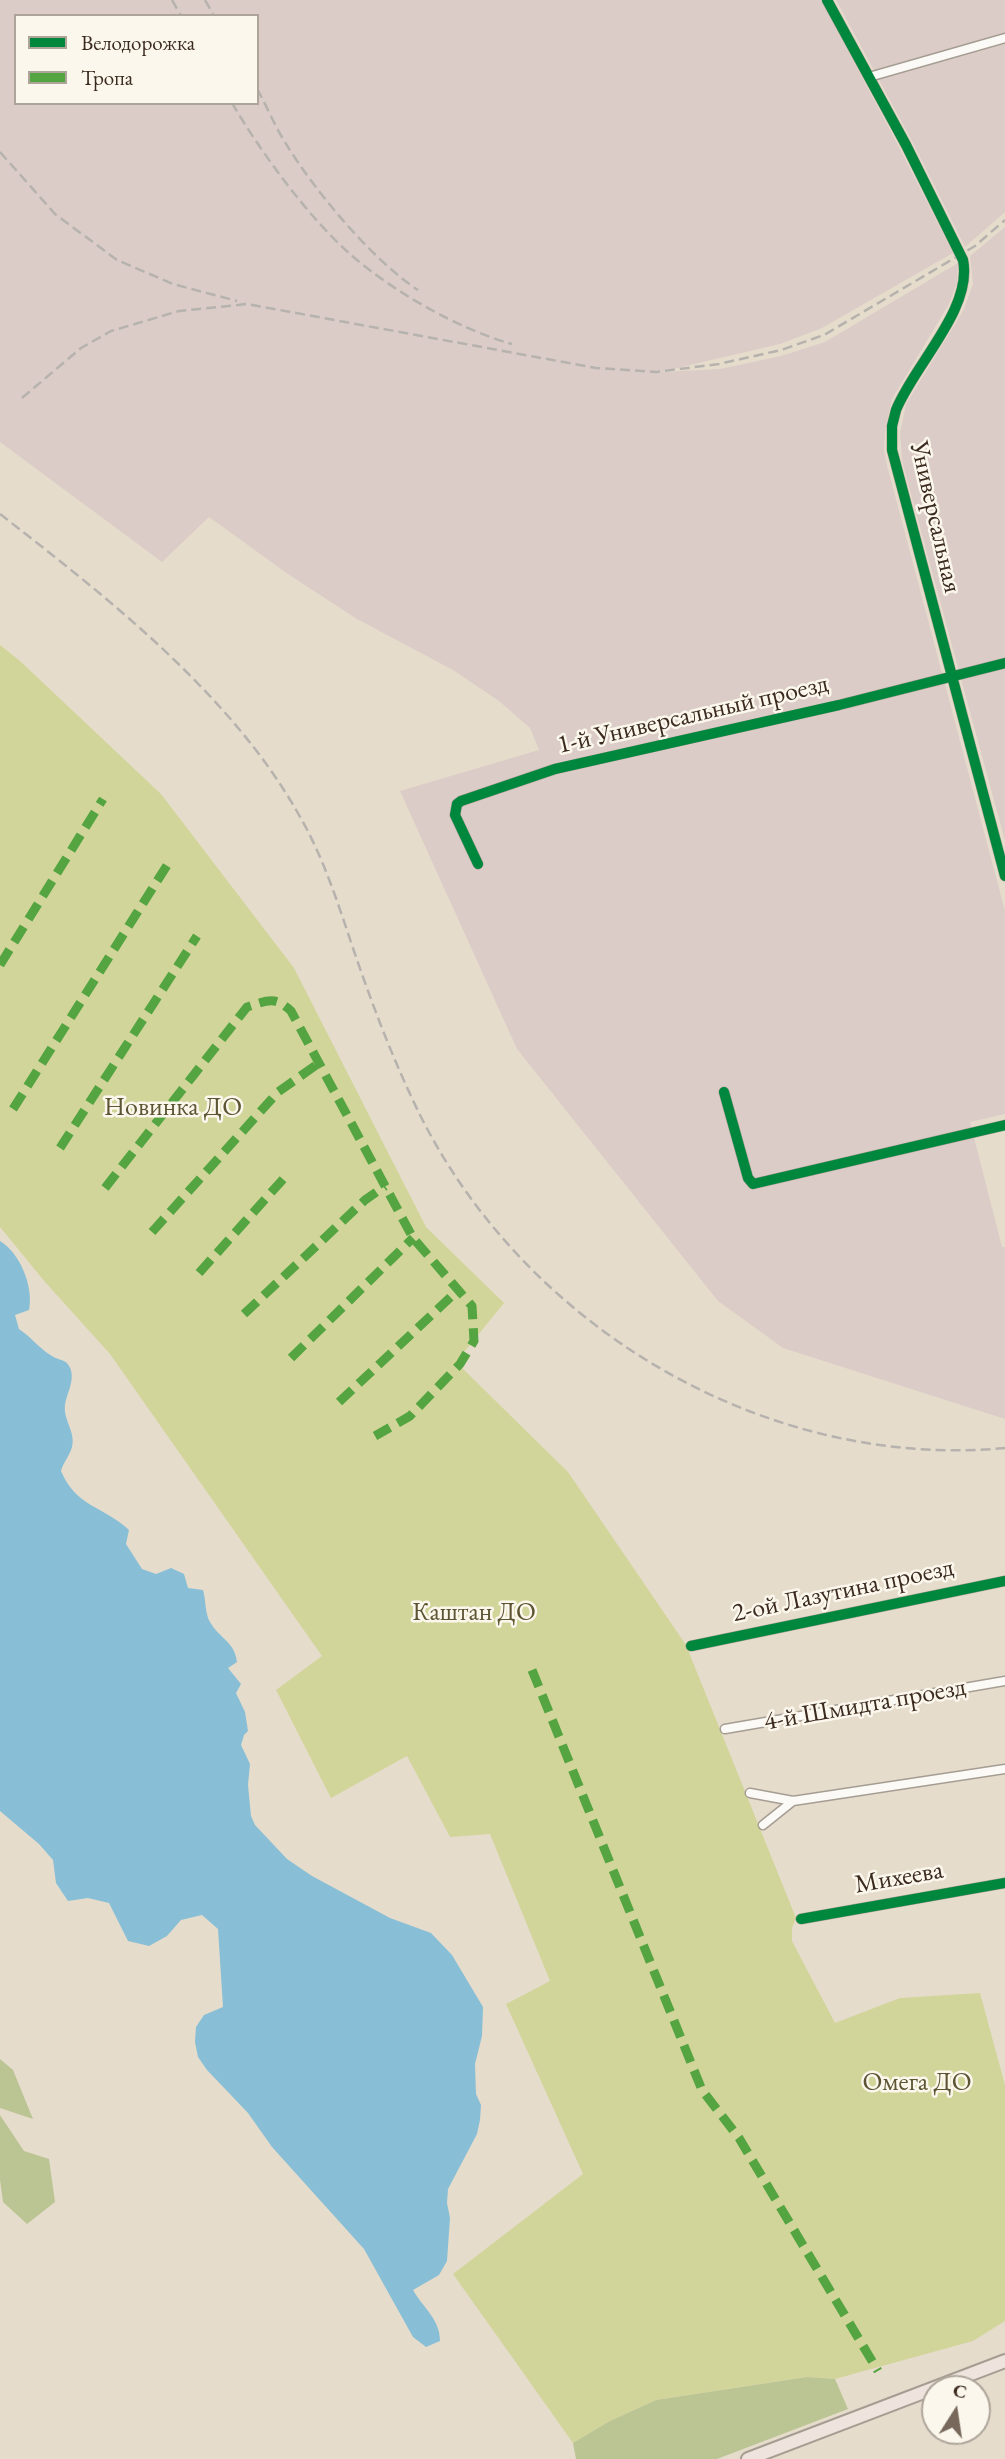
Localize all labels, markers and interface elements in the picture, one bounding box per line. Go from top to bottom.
legend [14,14,259,105]
text: Велодорожка [81,29,195,56]
text: Тропа [81,64,133,91]
street label: Универсальная [902,438,968,596]
street label: 1-й Универсальный проезд [554,669,832,761]
park label: Новинка ДО [104,1092,242,1124]
street label: 2-ой Лазутина проезд [730,1552,956,1630]
park label: Каштан ДО [412,1597,536,1629]
street label: 4-й Шмидта проезд [762,1672,968,1738]
street label: Михеева [852,1855,946,1901]
park label: Омега ДО [862,2067,972,2099]
north arrow [921,2375,991,2445]
text: С [951,2377,969,2405]

